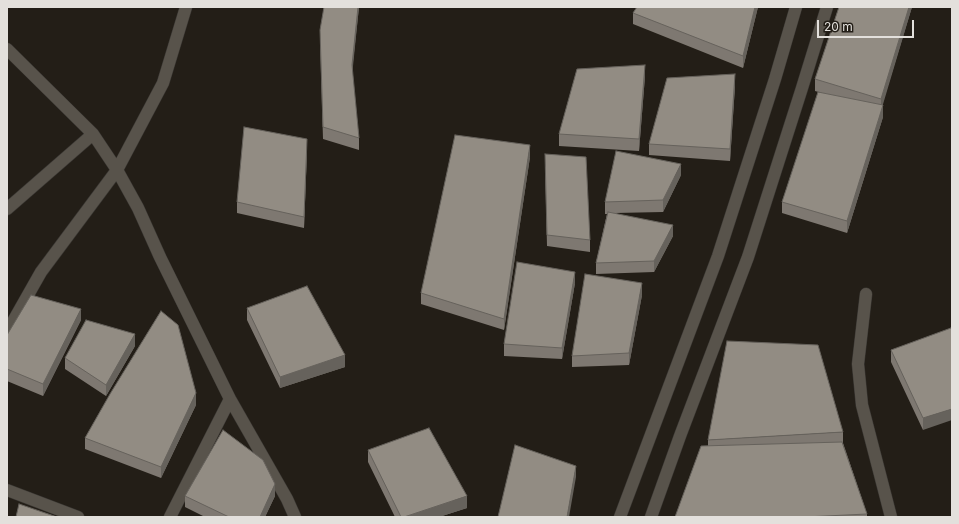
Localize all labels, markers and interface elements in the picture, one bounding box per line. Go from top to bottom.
scale bar [819,12,916,38]
text: 20 m [824,19,853,34]

